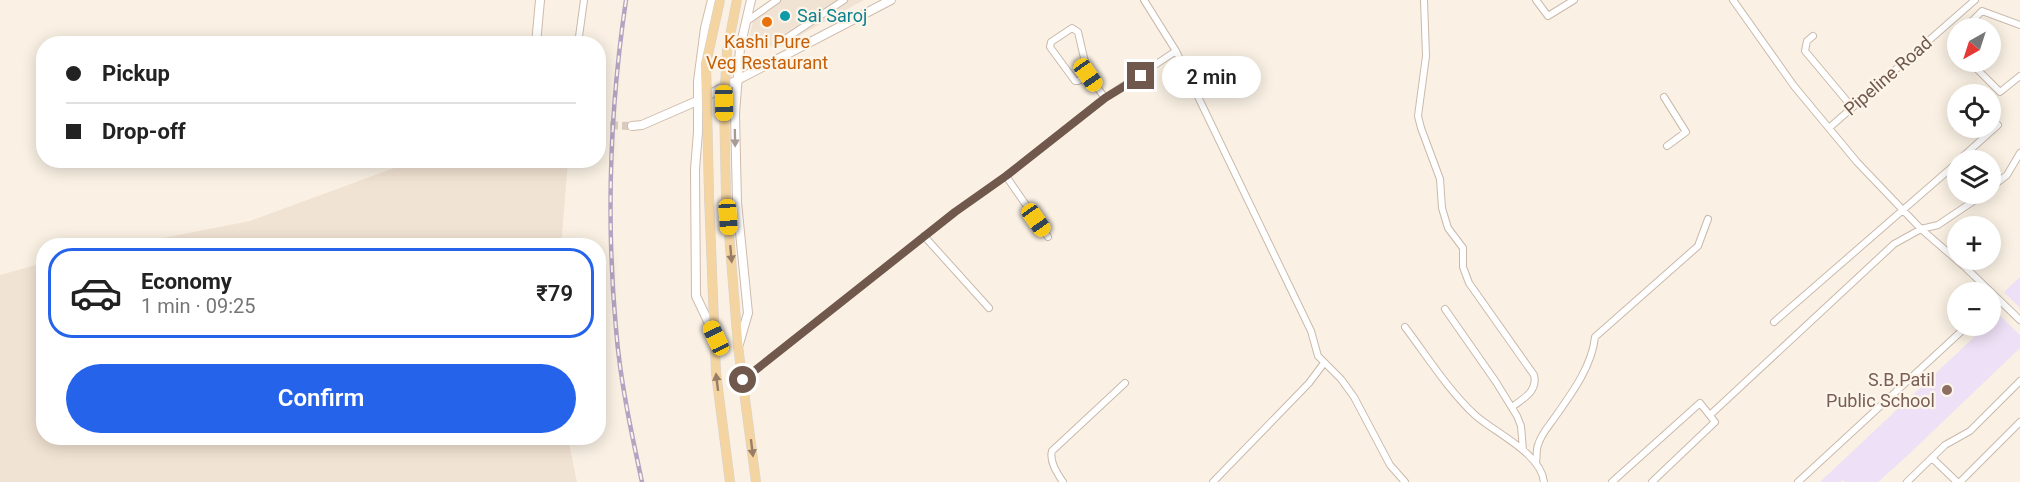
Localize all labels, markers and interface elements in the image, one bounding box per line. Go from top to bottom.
place label: Sai Saroj [797,5,867,26]
marker: Sai Saroj [778,9,792,23]
marker: Kashi Pure Veg Restaurant [760,15,774,29]
north arrow [1947,18,2001,72]
map controls [1947,18,2001,336]
place label: Kashi Pure Veg Restaurant [706,31,828,73]
street label: Pipeline Road [1840,32,1936,119]
car [1070,55,1106,95]
callout: 2 min [1162,55,1261,97]
text: Pickup [102,61,170,86]
route end [1127,62,1154,89]
text: 2 min [1186,65,1237,89]
button: locate [1947,84,2001,138]
car [715,85,733,121]
text: Drop-off [102,119,186,144]
one-way arrow [730,129,740,148]
button: layers [1947,150,2001,204]
car [718,198,738,236]
car [1018,200,1054,240]
button: + [1947,216,2001,270]
one-way arrow [726,245,736,264]
icon: car [69,266,123,320]
text: Economy [141,269,232,294]
text: ₹79 [536,281,573,306]
button: − [1947,282,2001,336]
text: 1 min · 09:25 [141,294,256,318]
car [700,318,732,358]
button: Confirm [66,364,576,433]
route start [729,366,756,393]
place label: S.B.Patil Public School [1826,369,1935,411]
one-way arrow [712,373,722,392]
marker: S.B.Patil Public School [1940,383,1954,397]
one-way arrow [747,439,756,458]

